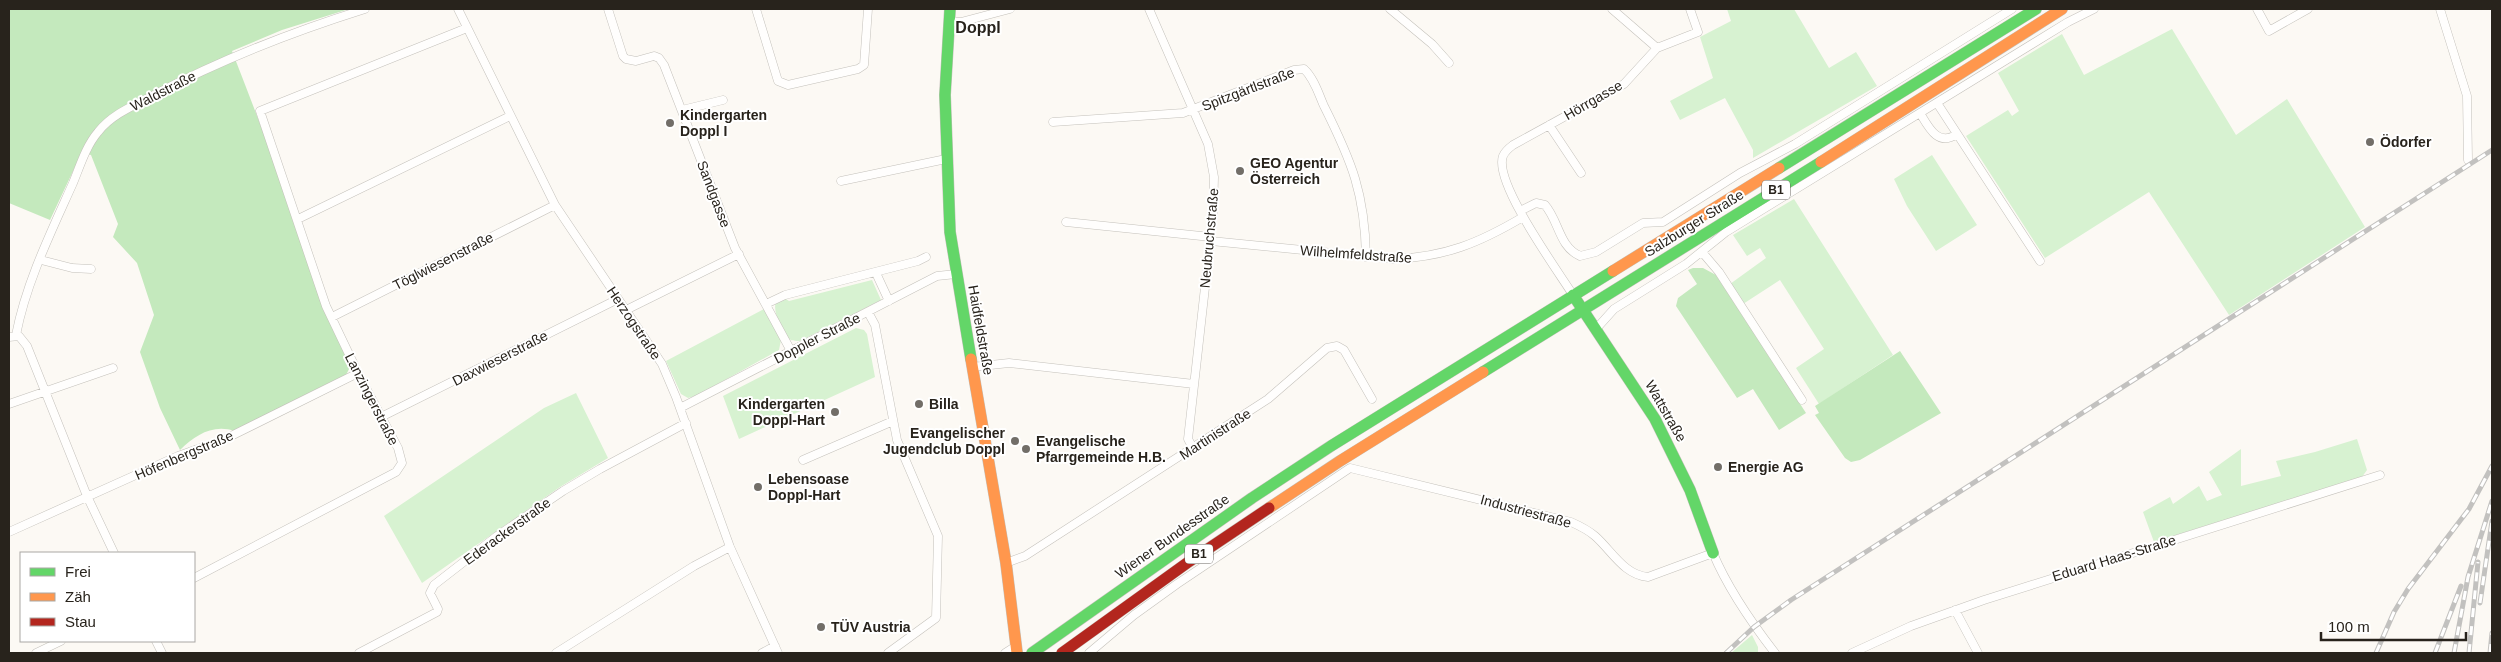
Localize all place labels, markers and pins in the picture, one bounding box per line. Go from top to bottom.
place label: Kindergarten Doppl I [680,107,767,139]
marker: Kindergarten Doppl I [664,117,676,129]
place label: Ödorfer [2380,134,2432,150]
marker: Ödorfer [2364,136,2376,148]
place label: GEO Agentur Österreich [1250,155,1339,187]
marker: GEO Agentur Österreich [1234,165,1246,177]
place label: Kindergarten Doppl-Hart [738,396,825,428]
place label: Billa [929,396,959,412]
marker: Billa [913,398,925,410]
marker: Kindergarten Doppl-Hart [829,406,841,418]
place label: Evangelischer Jugendclub Doppl [883,425,1006,457]
place label: Evangelische Pfarrgemeinde H.B. [1036,433,1166,465]
marker: Evangelischer Jugendclub Doppl [1009,435,1021,447]
marker: Evangelische Pfarrgemeinde H.B. [1020,443,1032,455]
place label: Energie AG [1728,459,1804,475]
marker: Energie AG [1712,461,1724,473]
place label: Lebensoase Doppl-Hart [768,471,849,503]
marker: Lebensoase Doppl-Hart [752,481,764,493]
place label: TÜV Austria [831,619,911,635]
marker: TÜV Austria [815,621,827,633]

